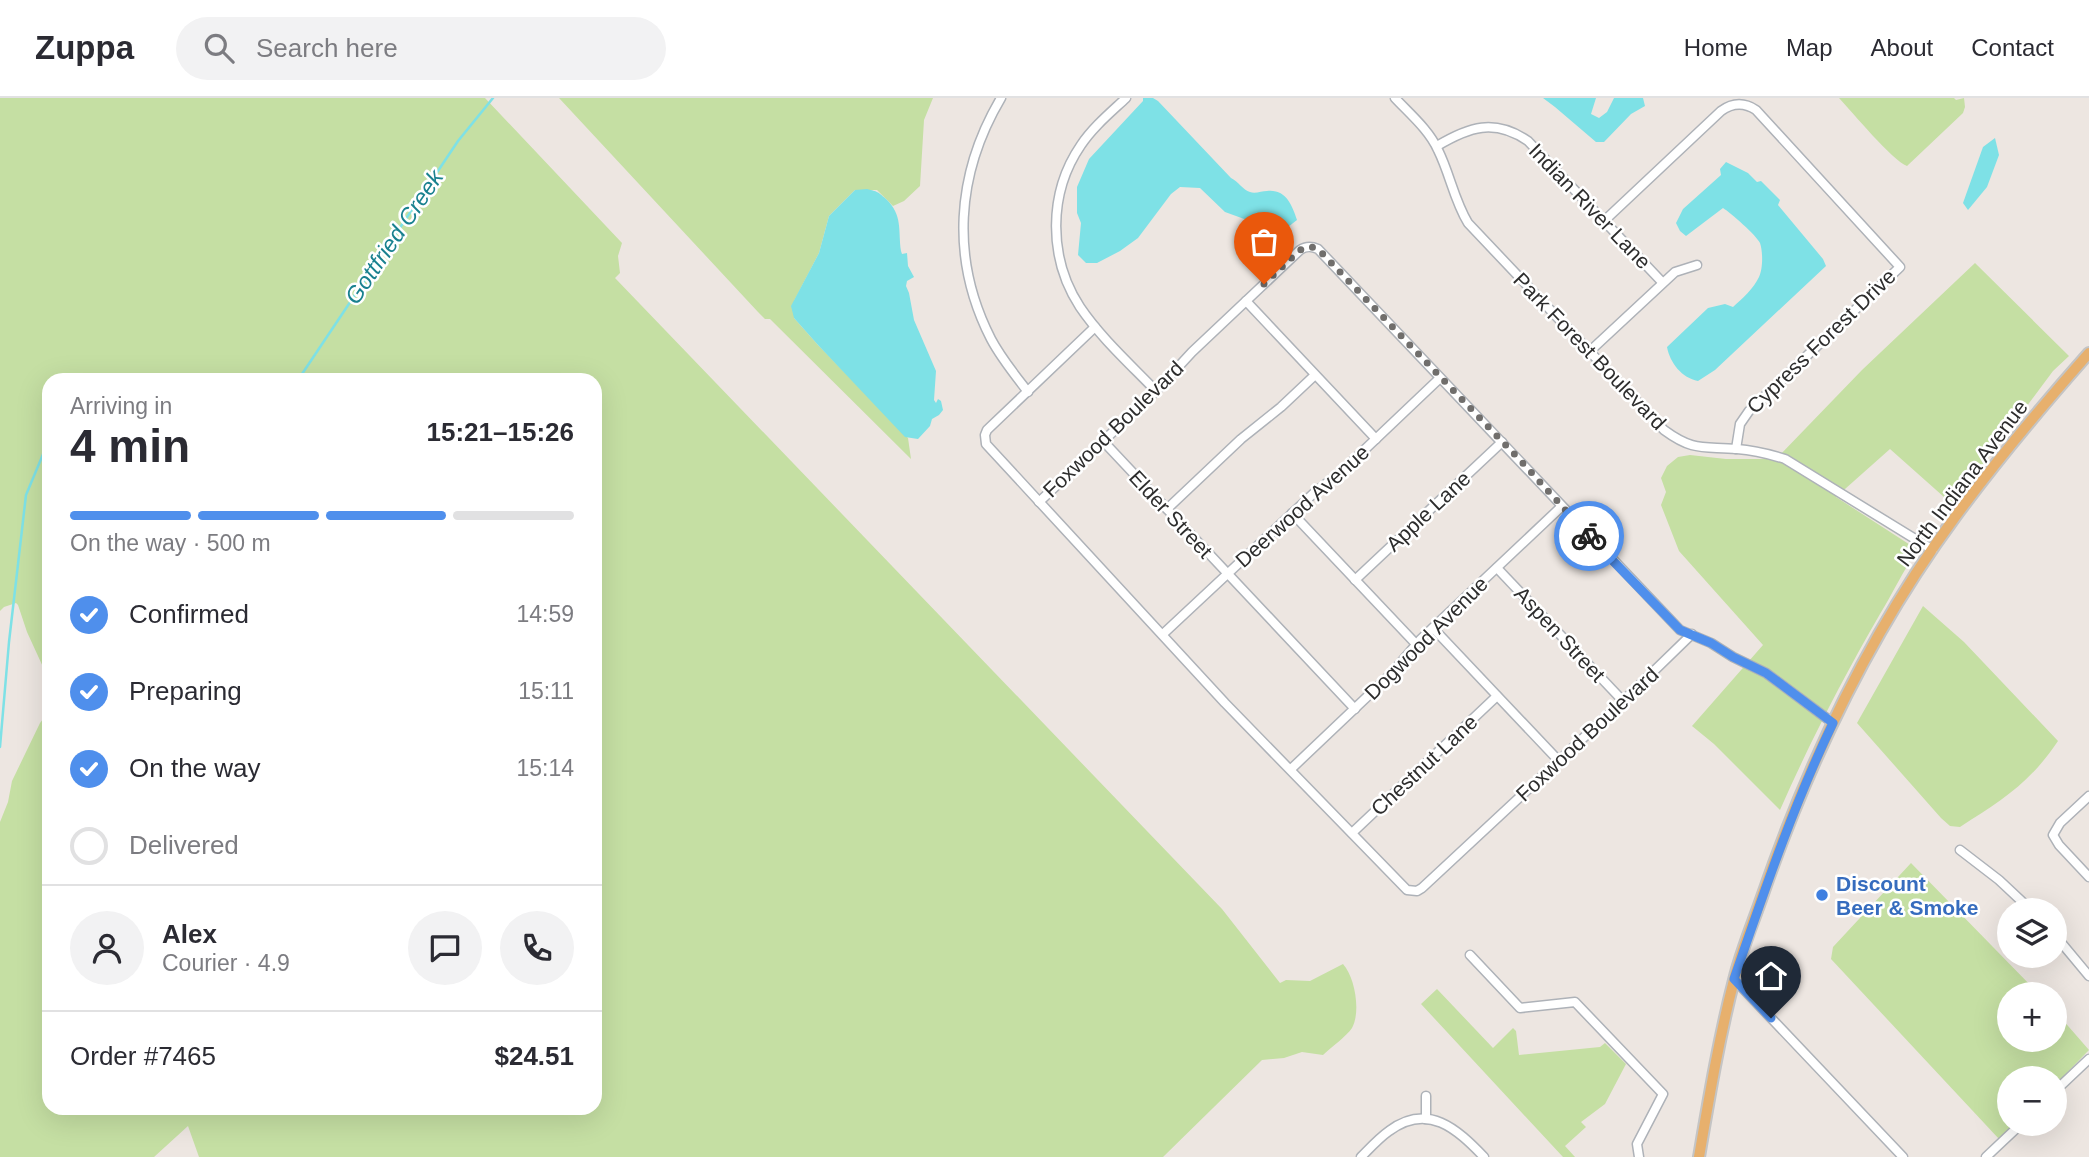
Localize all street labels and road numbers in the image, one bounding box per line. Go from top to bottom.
street label: Indian River Lane [1525,139,1655,273]
street label: Cypress Forest Drive [1742,264,1900,418]
street label: Park Forest Boulevard [1509,268,1671,434]
street label: Foxwood Boulevard [1038,356,1188,502]
street label: North Indiana Avenue [1892,396,2032,570]
street label: Deerwood Avenue [1231,440,1373,572]
street label: Elder Street [1125,466,1217,563]
street label: Apple Lane [1381,466,1475,556]
street label: Dogwood Avenue [1360,572,1492,704]
street label: Aspen Street [1510,582,1610,686]
street label: Foxwood Boulevard [1511,662,1663,806]
street label: Chestnut Lane [1366,710,1482,820]

